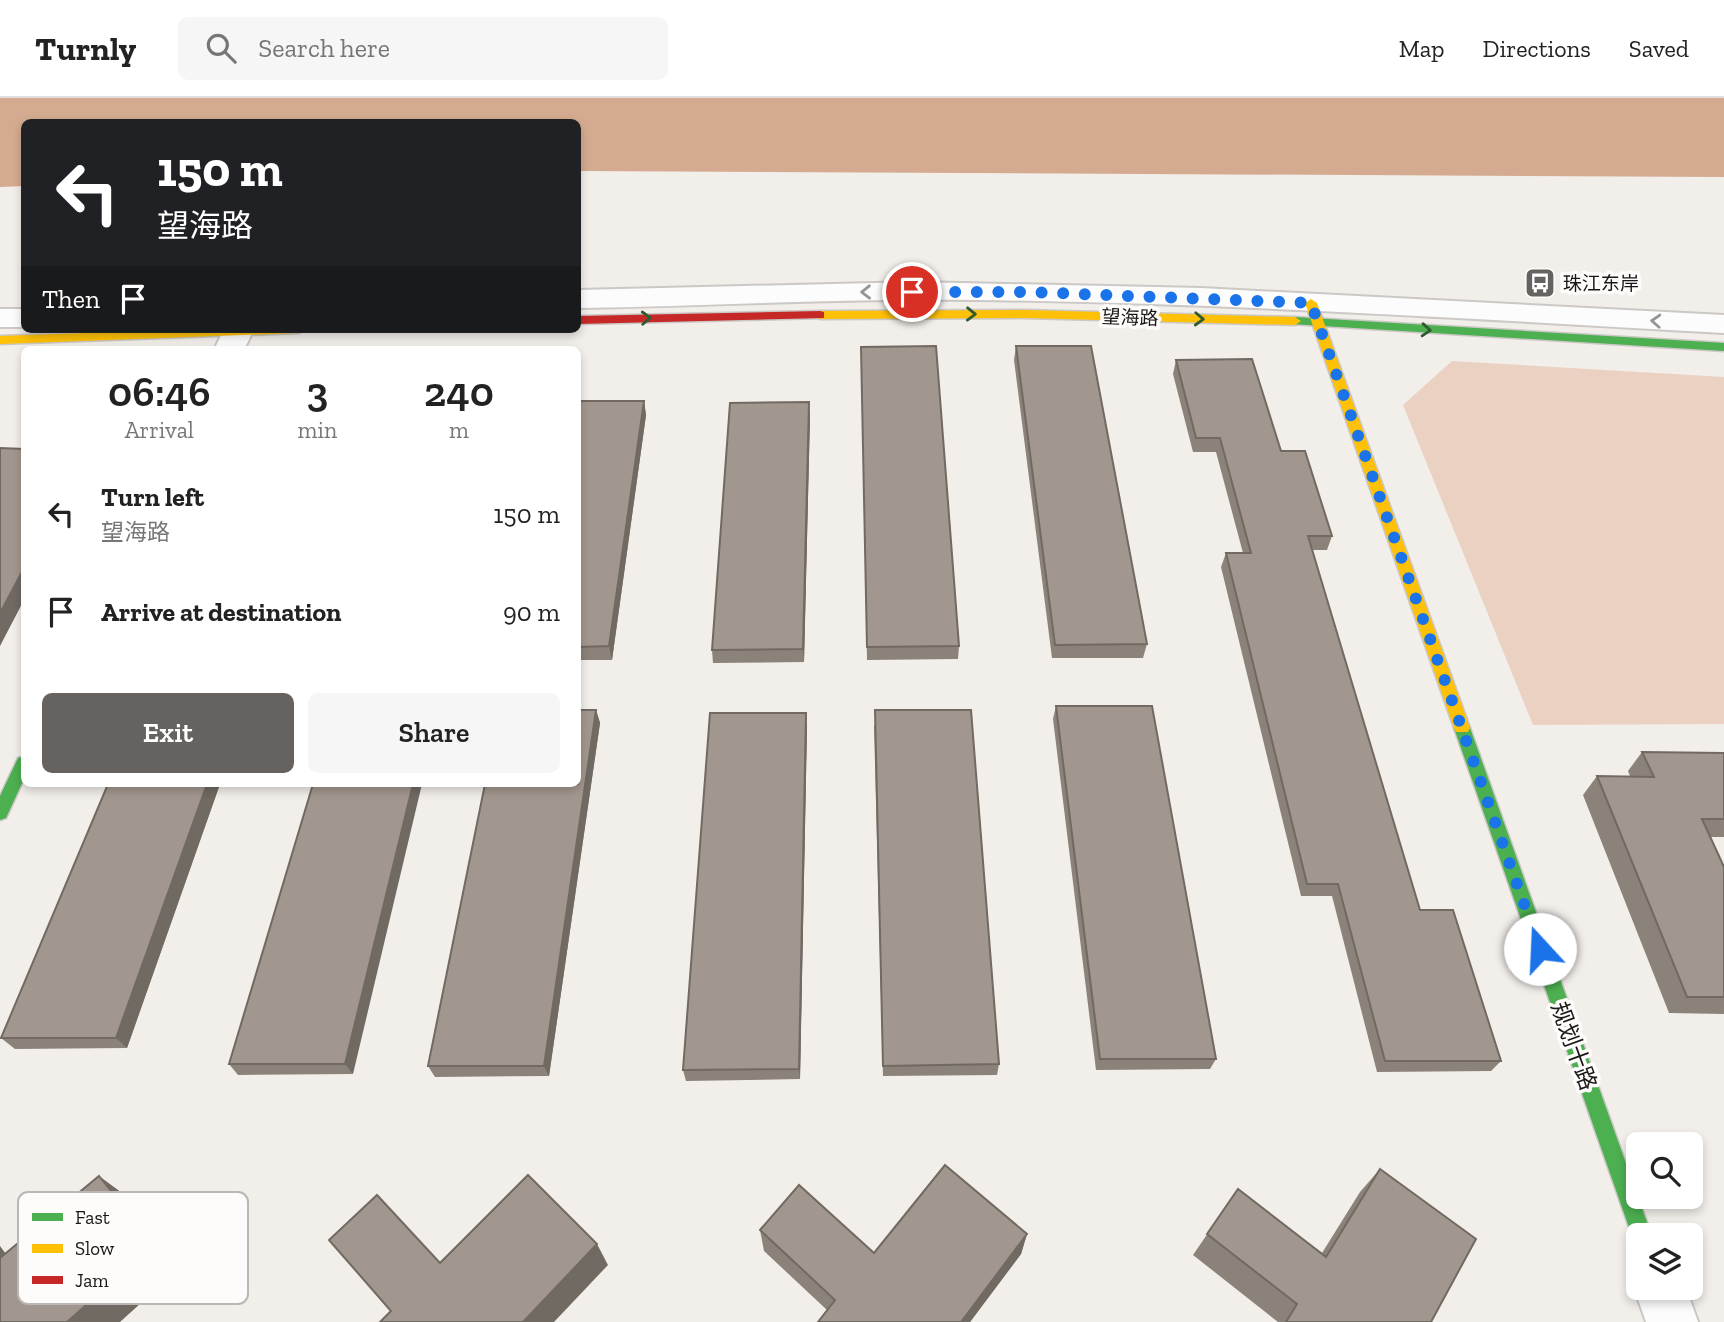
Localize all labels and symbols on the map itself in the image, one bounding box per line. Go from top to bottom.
pin [882,262,942,322]
bus stop icon: 珠江东岸 [1523,266,1557,300]
place label: 珠江东岸 [1563,272,1639,295]
one-way arrow [860,284,870,300]
street label: 望海路 [1101,305,1159,330]
one-way arrow [966,306,977,322]
one-way arrow [640,310,651,325]
one-way arrow [1193,311,1204,326]
one-way arrow [1650,313,1661,328]
one-way arrow [1421,322,1432,337]
position arrow [1503,912,1577,986]
street label: 规划十路 [1545,998,1603,1094]
legend [18,1192,248,1304]
text: Fast [75,1206,110,1229]
text: Slow [75,1237,115,1260]
text: Jam [75,1269,109,1292]

